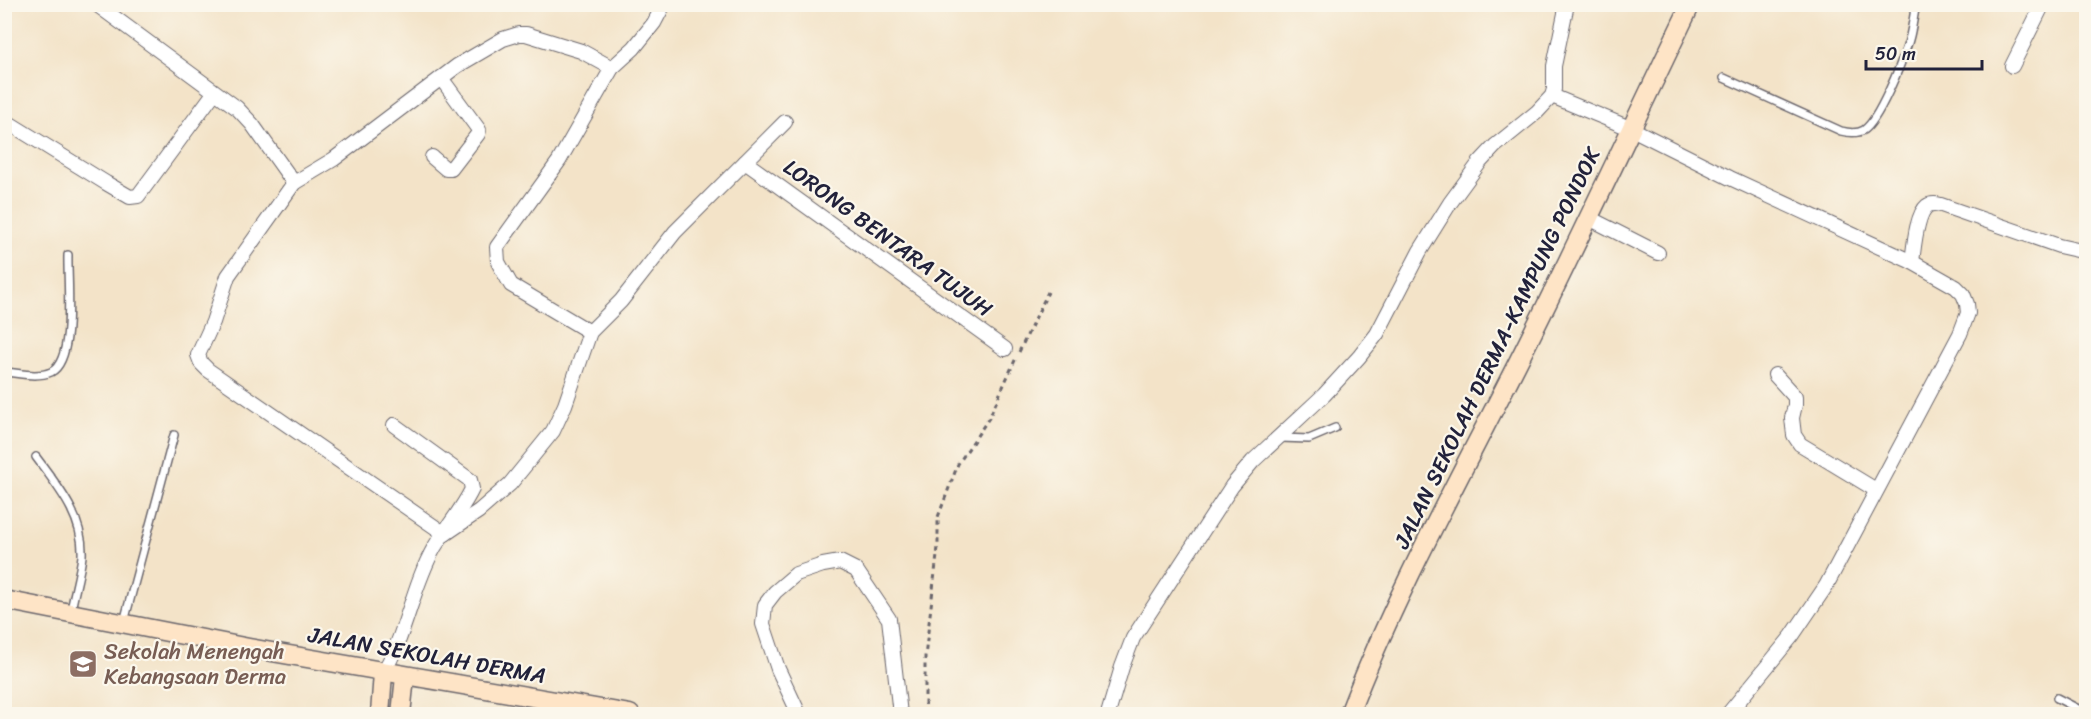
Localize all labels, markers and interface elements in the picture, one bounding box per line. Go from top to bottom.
scale bar [1866,33,1982,71]
text: 50 m [1875,38,1916,70]
street label: JALAN SEKOLAH DERMA-KAMPUNG PONDOK [1382,139,1612,556]
street label: LORONG BENTARA TUJUH [775,148,1002,328]
street label: JALAN SEKOLAH DERMA [304,615,549,695]
place label: Sekolah Menengah Kebangsaan Derma [104,632,286,696]
school or university icon: Sekolah Menengah Kebangsaan Derma [67,648,99,680]

